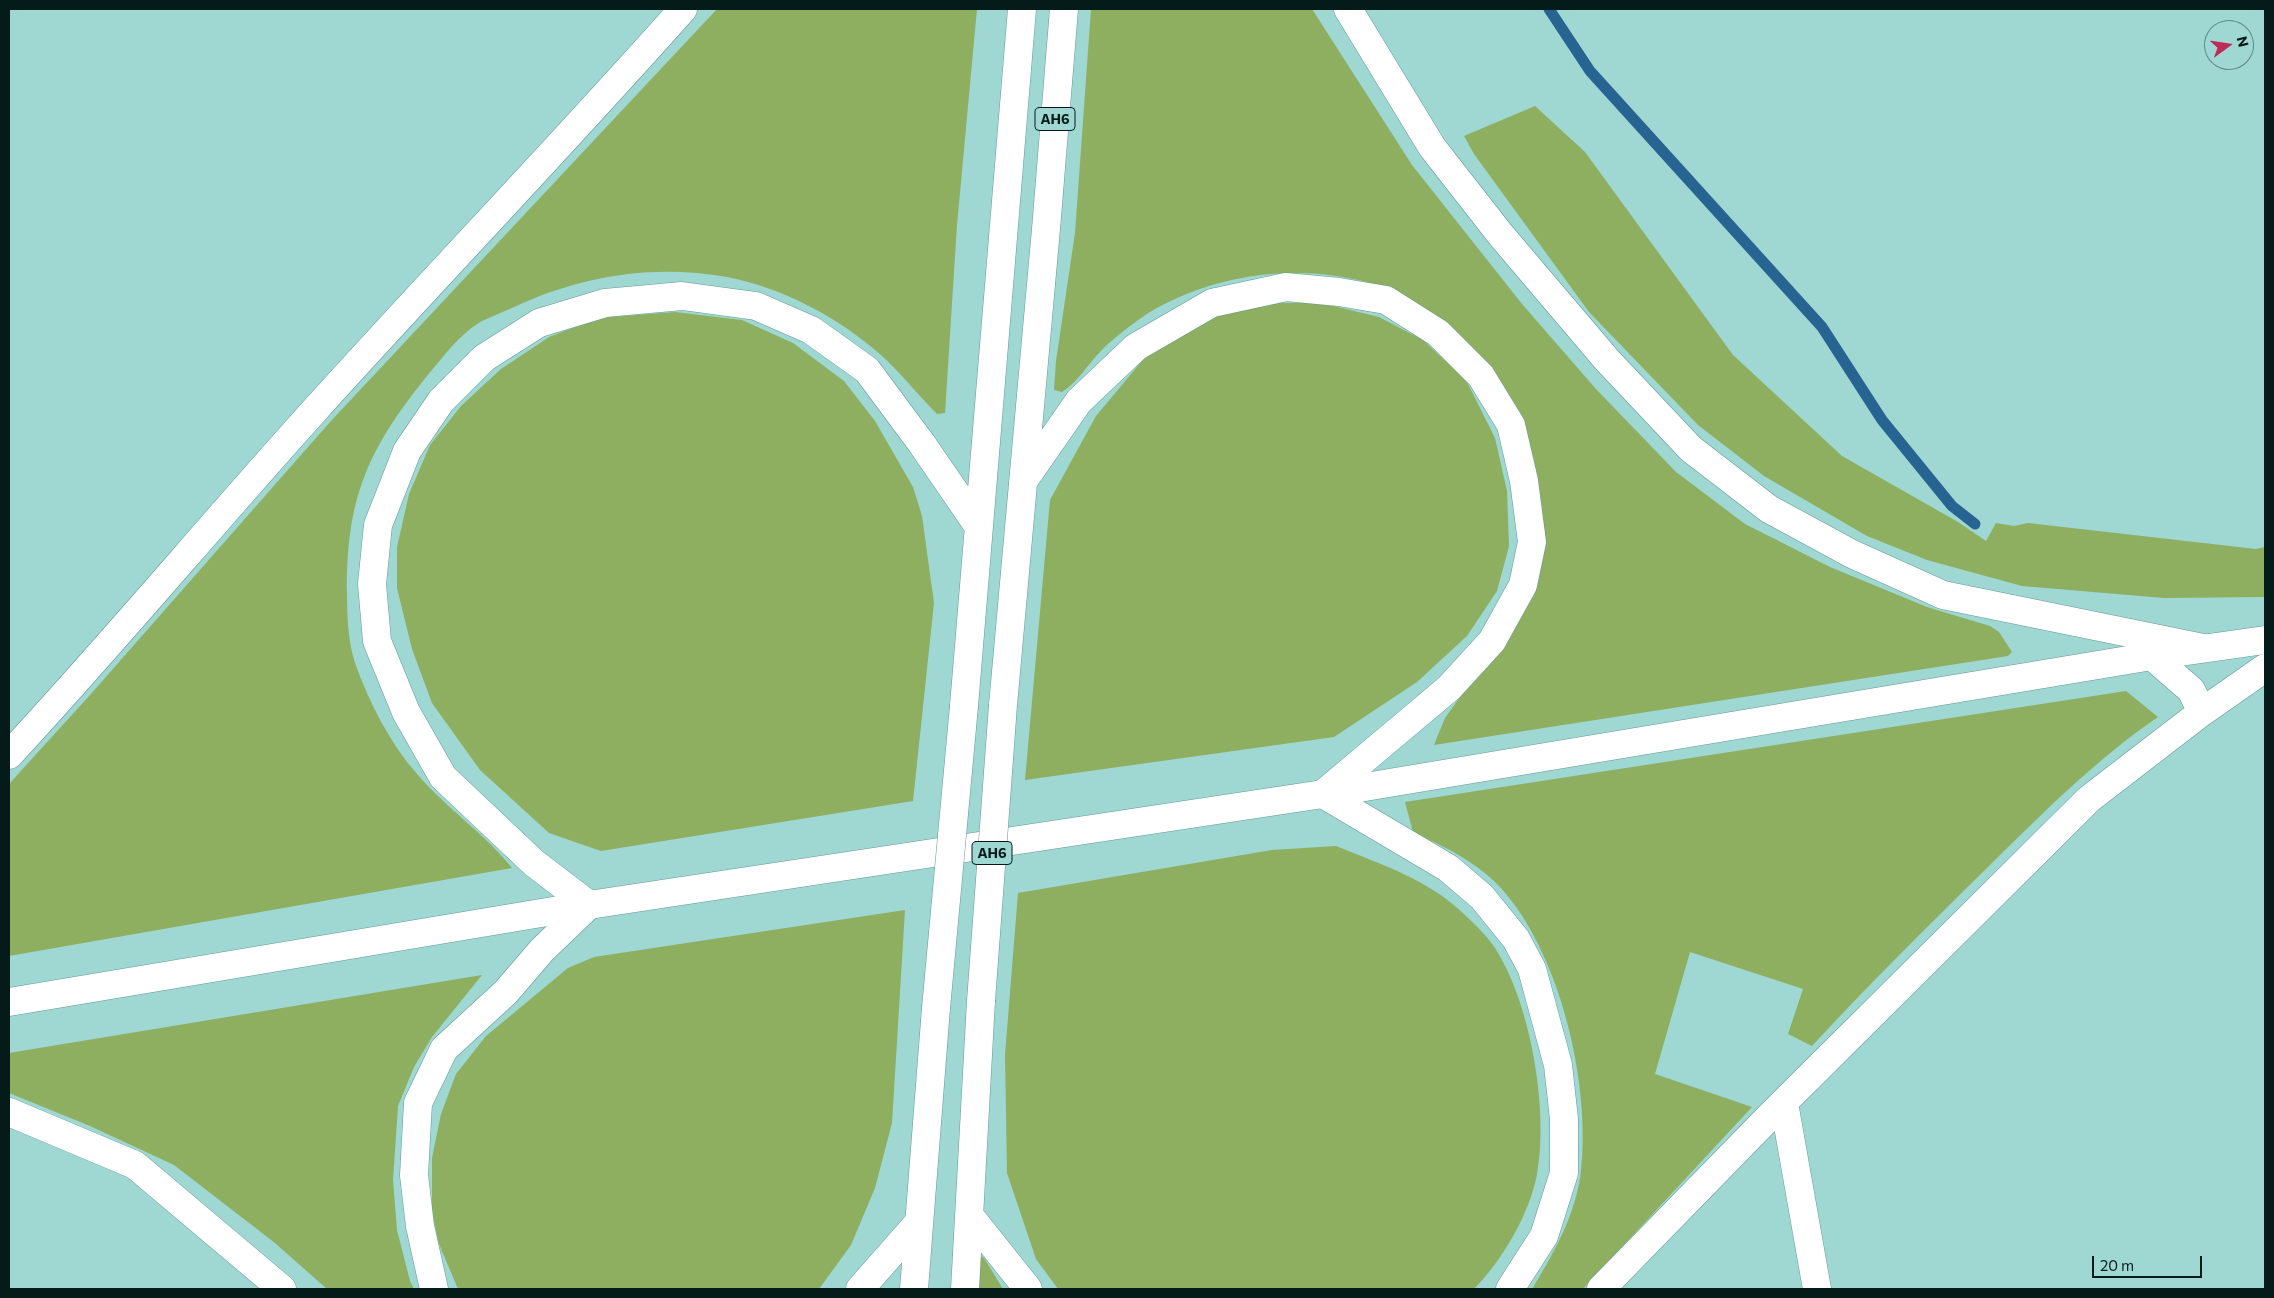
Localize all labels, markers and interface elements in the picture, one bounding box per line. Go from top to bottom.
north arrow [2204,20,2254,70]
text: N [2234,34,2253,49]
road number: AH6 [1035,108,1075,130]
road number: AH6 [972,841,1012,864]
scale bar [2094,1246,2204,1278]
text: 20 m [2100,1256,2134,1274]

